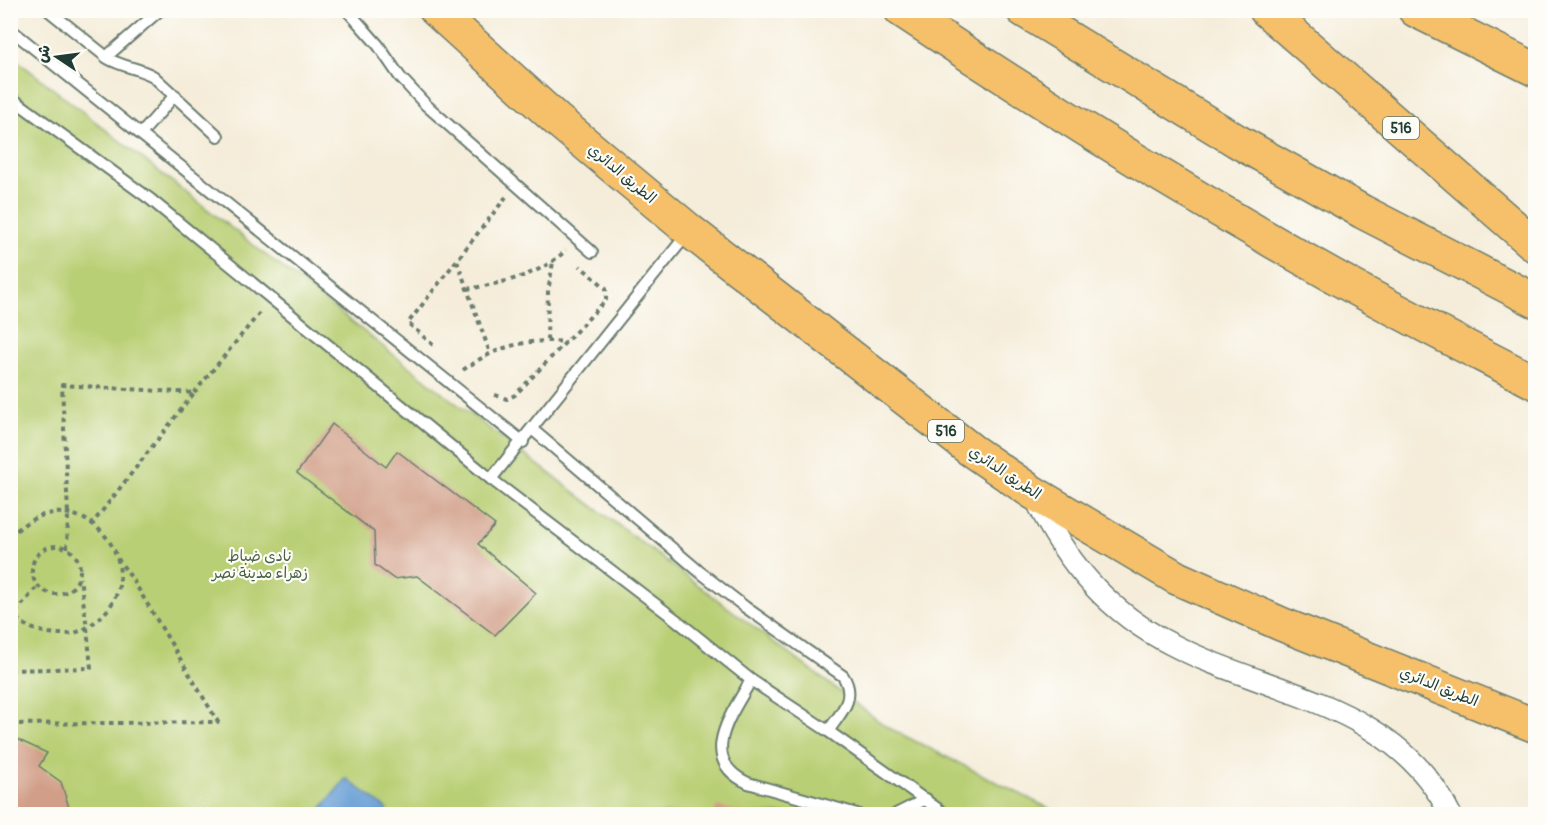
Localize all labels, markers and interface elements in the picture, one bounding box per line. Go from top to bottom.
north arrow [27,27,87,87]
text: ش [32,43,55,65]
road number: 516 [1383,117,1419,139]
street label: الطريق الدائري [583,140,660,209]
road number: 516 [928,420,964,442]
street label: الطريق الدائري [965,442,1045,505]
park label: نادى ضباط زهراء مدينة نصر [210,547,308,583]
street label: الطريق الدائري [1397,663,1481,712]

